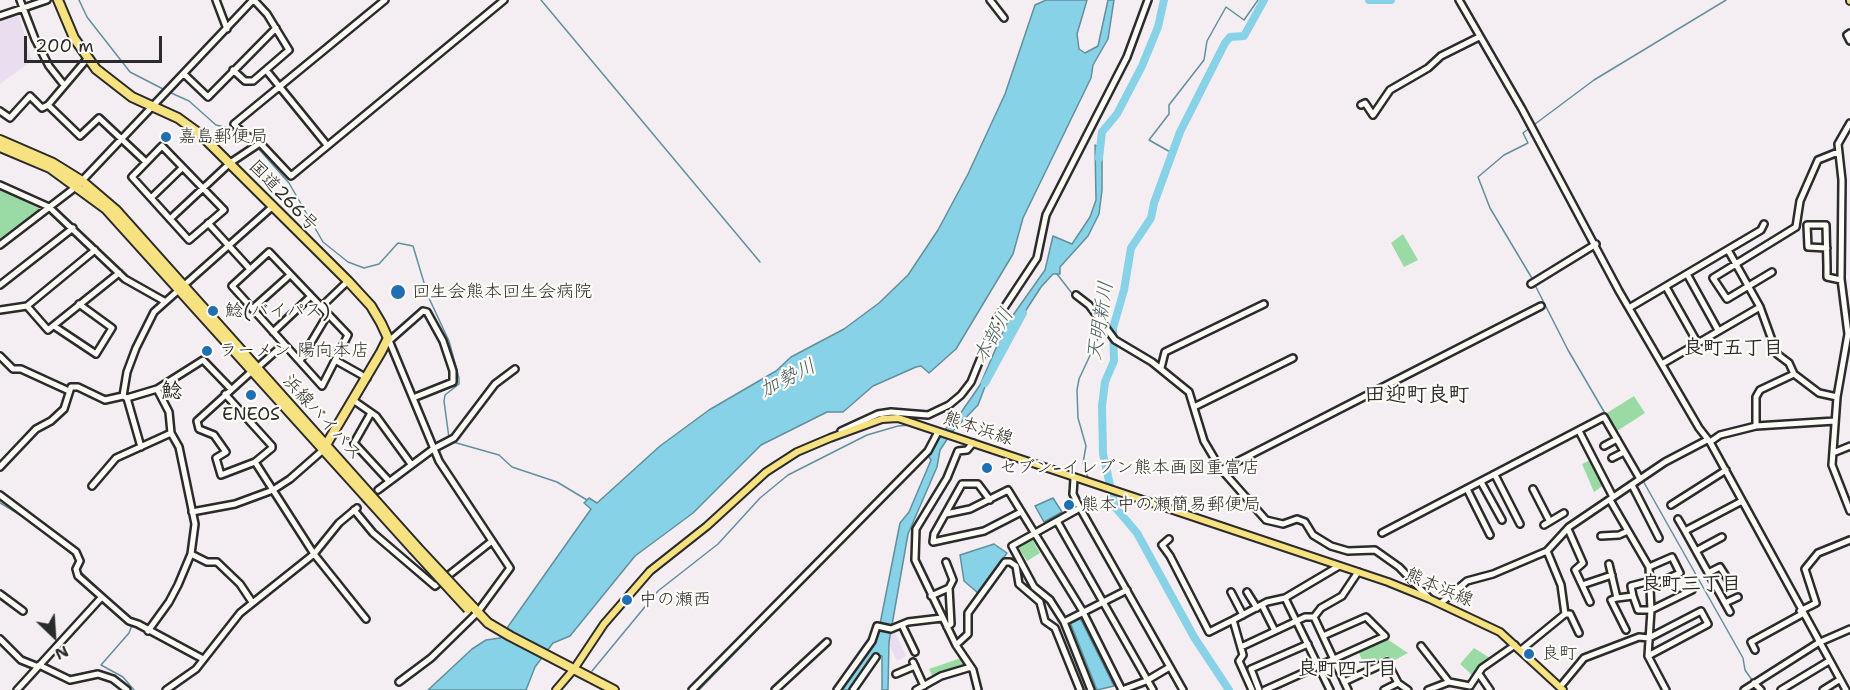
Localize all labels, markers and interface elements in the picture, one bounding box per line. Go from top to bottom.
scale bar [27,24,165,62]
text: 200 m [35,34,94,58]
place label: 嘉島郵便局 [178,126,268,148]
marker: 嘉島郵便局 [159,130,173,144]
street label: 国道266号 [244,156,322,236]
water label: 天明新川 [1083,280,1119,362]
place label: 回生会熊本回生会病院 [412,281,592,303]
marker: 回生会熊本回生会病院 [389,283,407,301]
place label: 鯰(バイパス) [225,300,330,322]
marker: 鯰(バイパス) [206,304,220,318]
water label: 木部川 [969,304,1019,368]
district label: 良町五丁目 [1683,337,1783,361]
place label: ラーメン 陽向本店 [219,340,369,362]
marker: ラーメン 陽向本店 [200,344,214,358]
water label: 加勢川 [756,355,820,403]
street label: 浜線バイパス [278,371,366,465]
district label: 鯰 [162,379,182,405]
district label: 田迎町良町 [1365,383,1469,409]
marker: ENEOS [244,388,258,402]
place label: ENEOS [222,404,280,426]
street label: 熊本浜線 [940,408,1016,450]
place label: セブン-イレブン熊本画図重富店 [999,457,1260,479]
marker: セブン-イレブン熊本画図重富店 [980,461,994,475]
place label: 熊本中の瀬簡易郵便局 [1081,494,1261,516]
marker: 熊本中の瀬簡易郵便局 [1062,498,1076,512]
street label: 熊本浜線 [1402,564,1476,612]
district label: 良町三丁目 [1641,573,1741,597]
place label: 中の瀬西 [639,589,711,611]
marker: 中の瀬西 [620,593,634,607]
north arrow [24,606,84,666]
text: N [52,641,72,665]
place label: 良町 [1541,643,1577,665]
marker: 良町 [1522,647,1536,661]
district label: 良町四丁目 [1297,658,1397,682]

